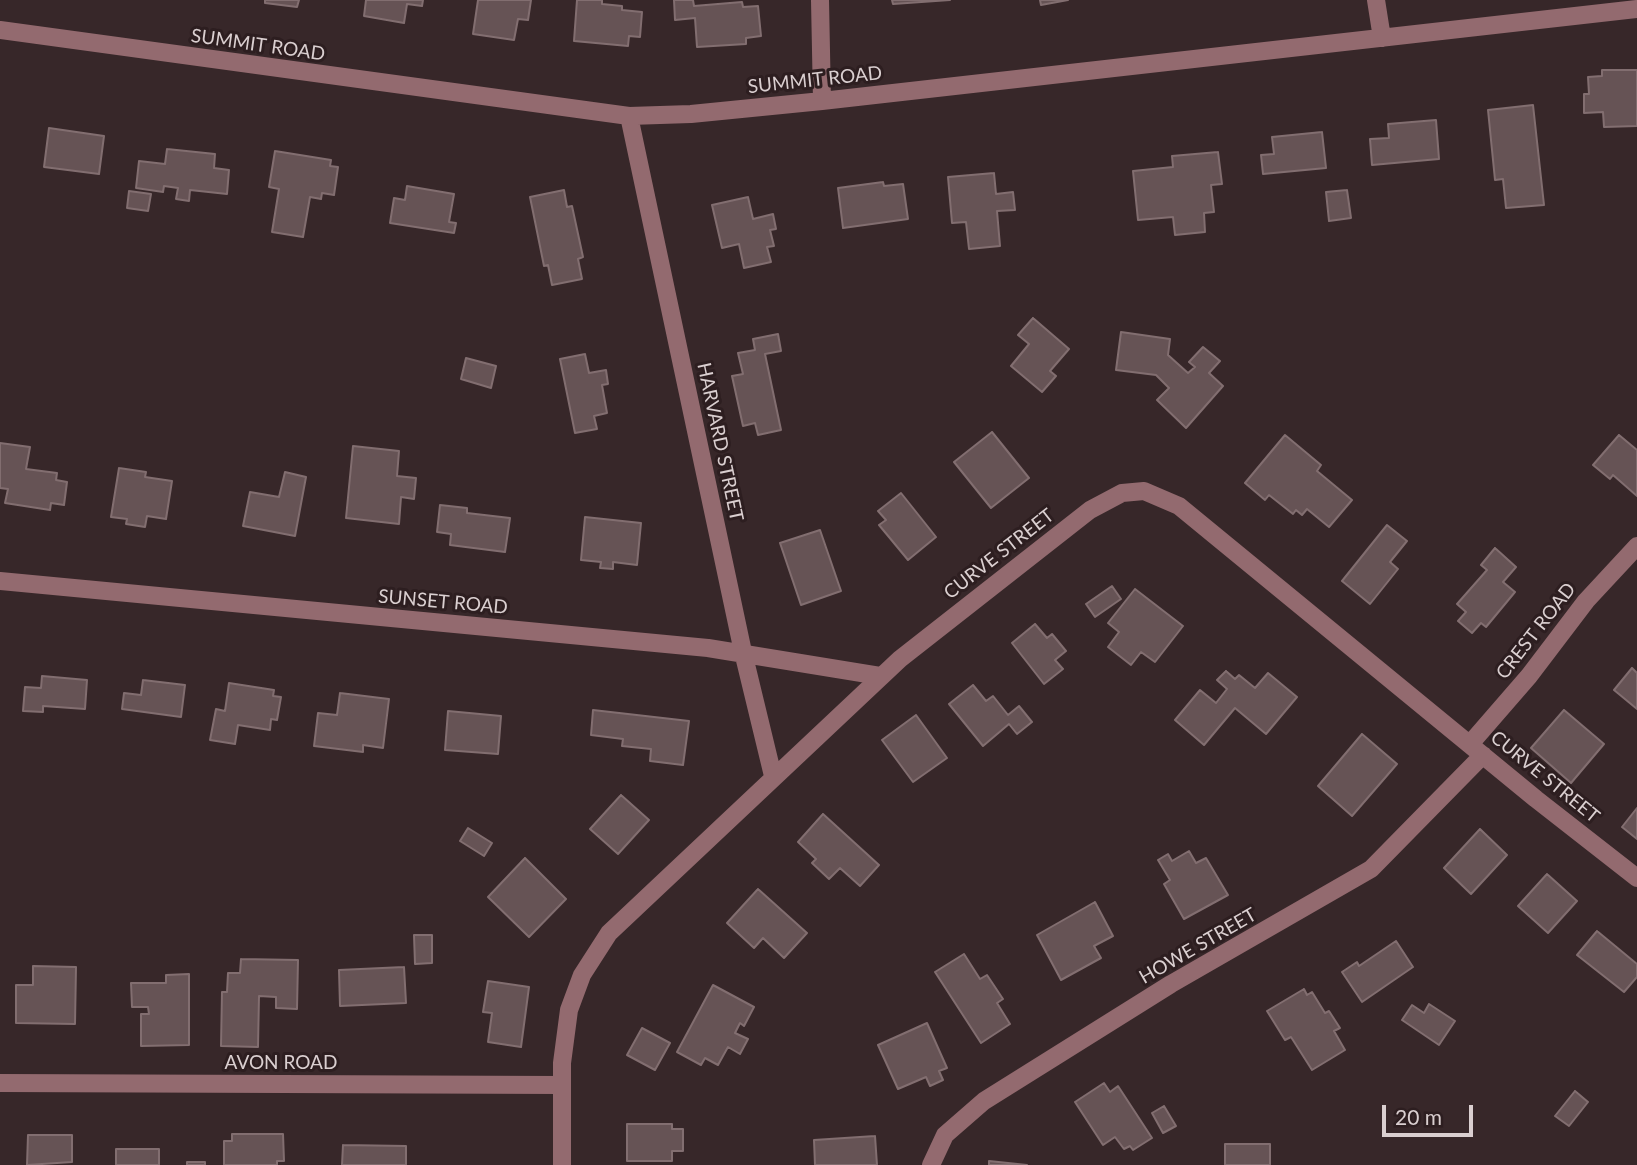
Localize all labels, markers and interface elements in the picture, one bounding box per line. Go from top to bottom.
street label: SUMMIT ROAD [190,24,326,66]
street label: SUMMIT ROAD [747,62,883,98]
street label: HARVARD STREET [692,361,748,523]
street label: CURVE STREET [939,504,1059,604]
street label: CREST ROAD [1491,578,1581,684]
street label: SUNSET ROAD [377,585,509,619]
street label: CURVE STREET [1486,726,1604,828]
street label: HOWE STREET [1135,903,1261,989]
street label: AVON ROAD [225,1052,337,1074]
scale bar [1385,1092,1476,1136]
text: 20 m [1395,1104,1442,1129]

